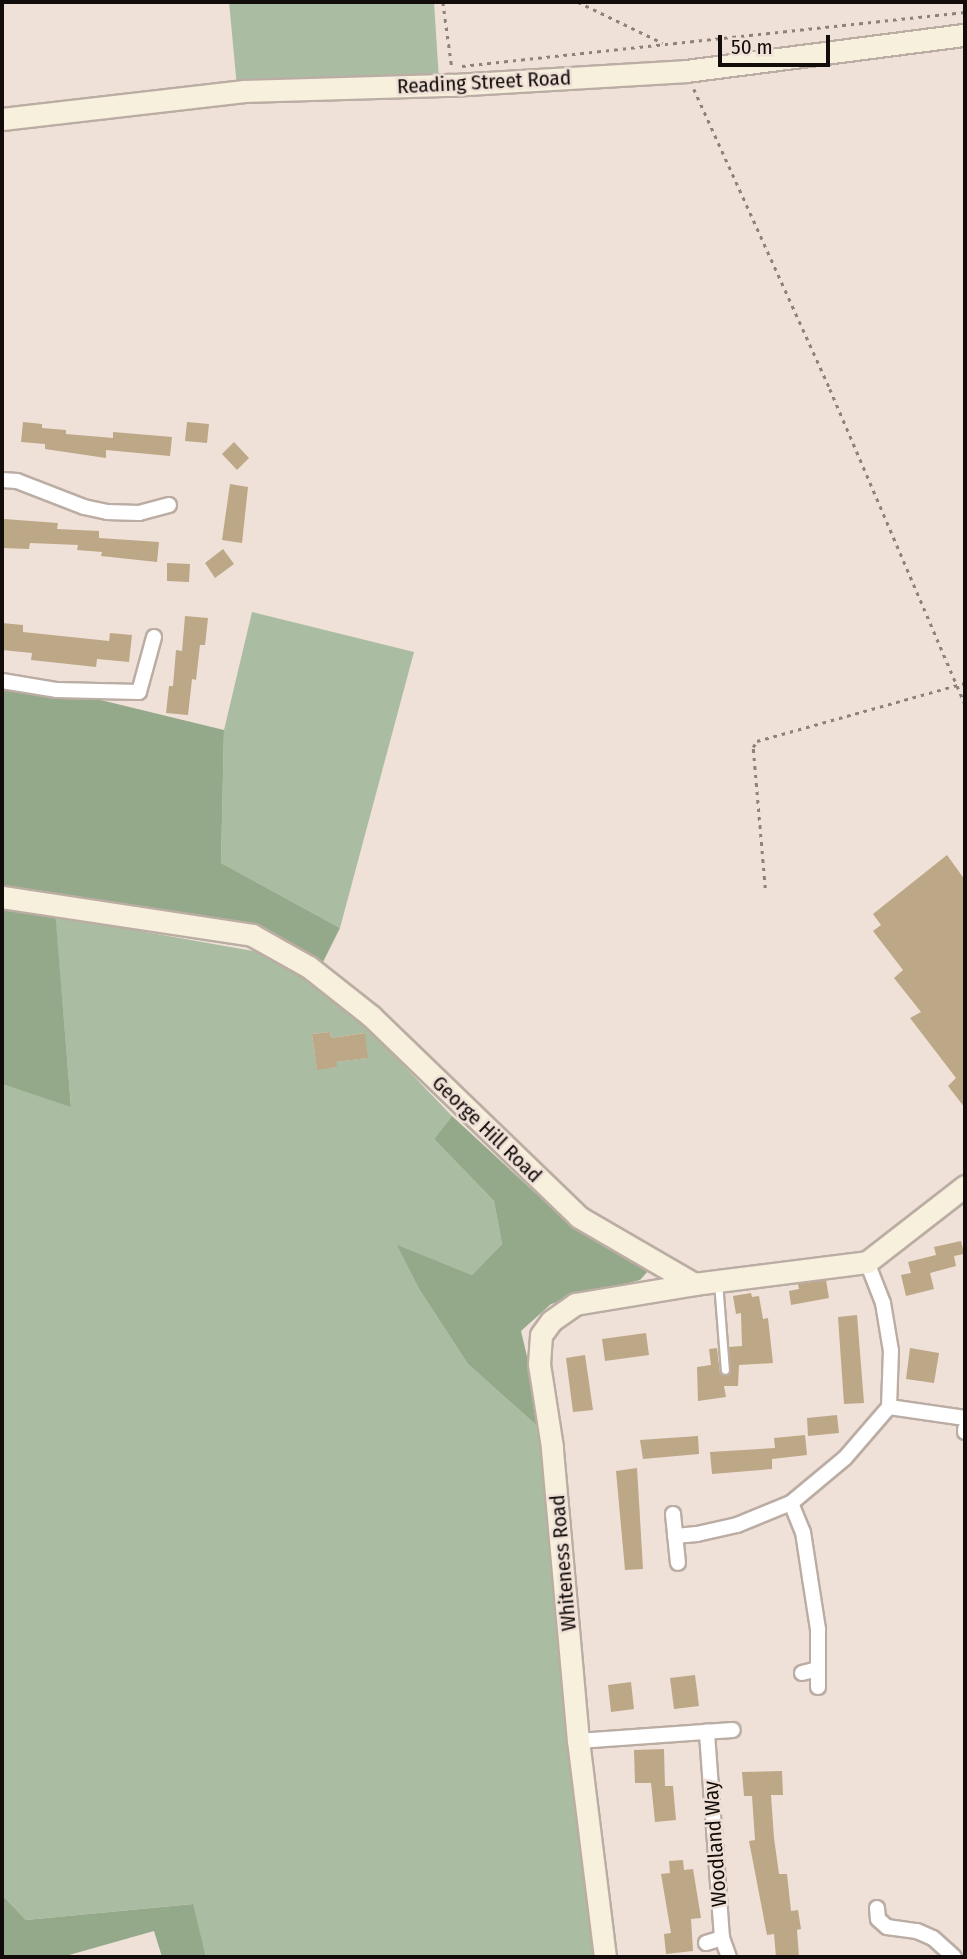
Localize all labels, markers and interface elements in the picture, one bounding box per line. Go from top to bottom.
scale bar [722,21,834,65]
text: 50 m [731,34,773,60]
street label: Reading Street Road [396,65,572,99]
street label: George Hill Road [427,1070,547,1188]
street label: Whiteness Road [544,1494,582,1632]
street label: Woodland Way [698,1780,732,1908]

